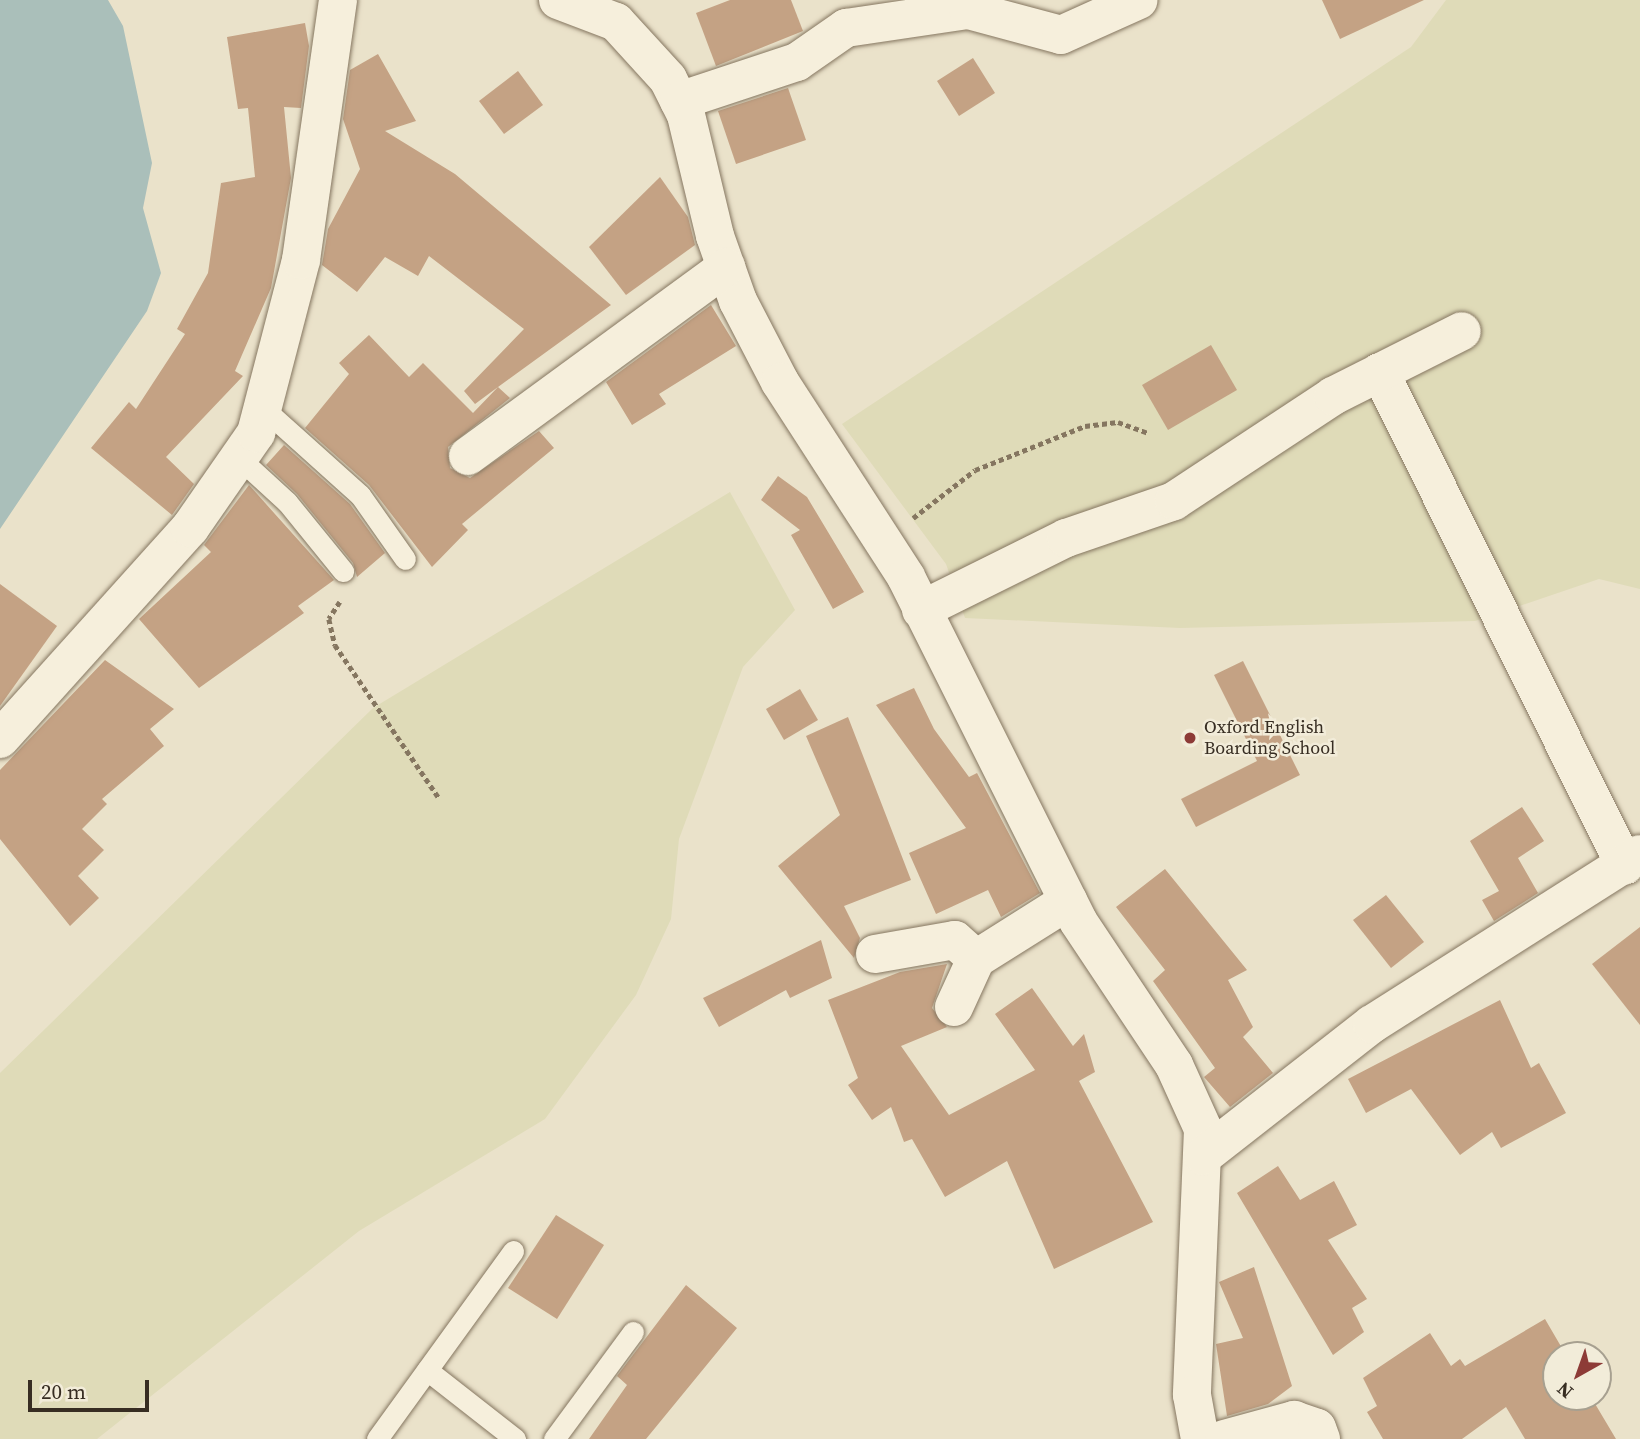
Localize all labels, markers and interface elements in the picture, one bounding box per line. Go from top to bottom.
place label: Oxford English Boarding School [1204,717,1335,760]
marker: Oxford English Boarding School [1182,730,1198,746]
north arrow [1542,1341,1612,1411]
scale bar [32,1366,152,1410]
text: N [1551,1376,1578,1405]
text: 20 m [41,1377,86,1406]

